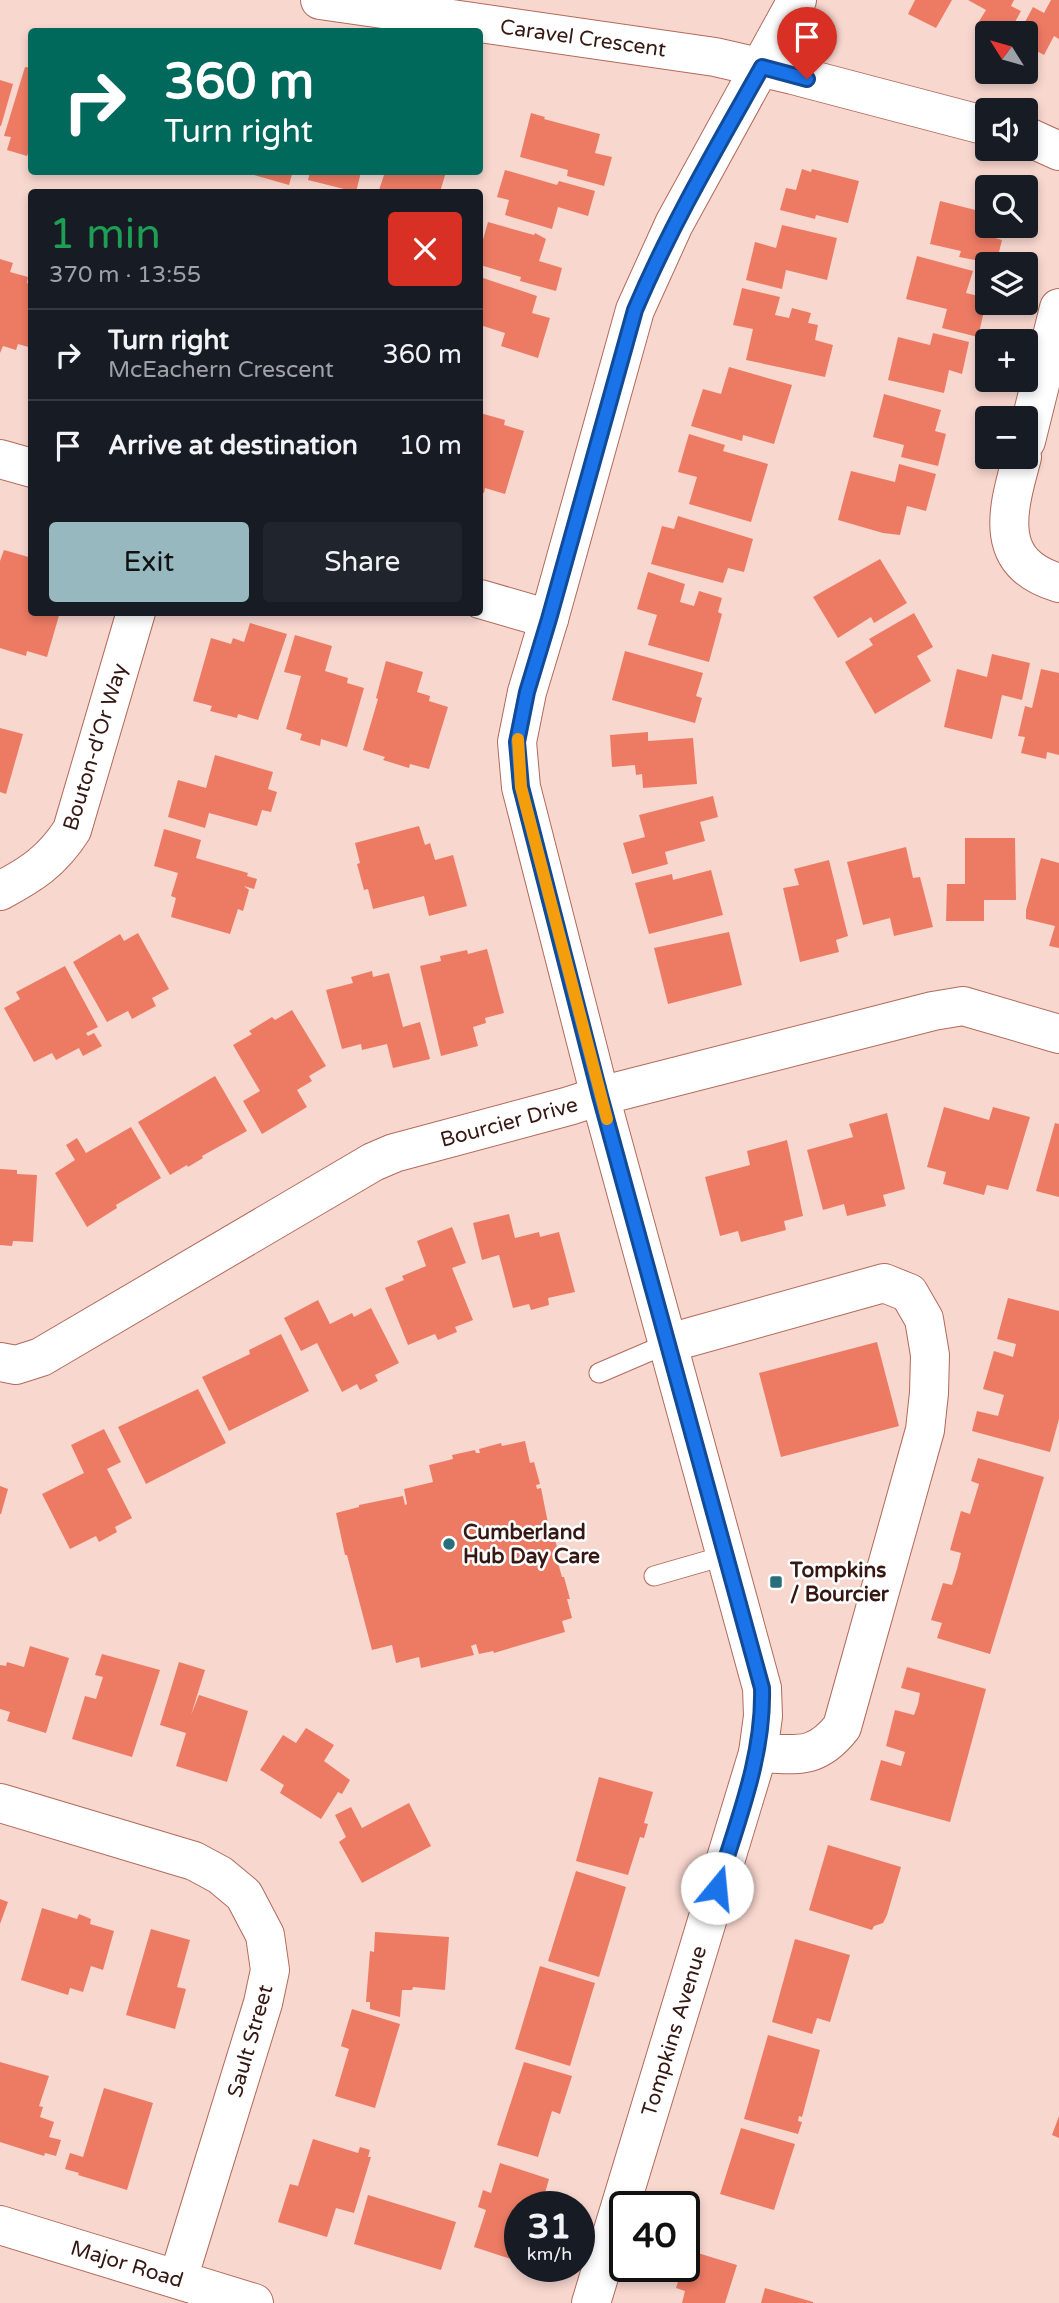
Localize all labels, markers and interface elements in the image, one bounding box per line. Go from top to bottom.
pin [777,7,837,79]
street label: Caravel Crescent [498,14,668,63]
icon: arrive [788,18,826,56]
north arrow [975,21,1038,84]
map controls [975,21,1038,469]
text: 360 m [164,53,314,112]
icon: right [49,56,140,147]
button: sound [975,98,1038,161]
text: Turn right [164,113,313,151]
button: search [975,175,1038,238]
text: 1 min [49,209,161,260]
button: close [388,212,462,286]
button: layers [975,252,1038,315]
text: 370 m · 13:55 [49,261,201,289]
text: Turn right [108,325,229,356]
button: + [975,329,1038,392]
icon: right [49,336,87,374]
text: 360 m [382,339,462,370]
text: McEachern Crescent [108,356,334,384]
button: − [975,406,1038,469]
icon: arrive [49,427,87,465]
text: Arrive at destination [108,430,358,461]
text: 10 m [399,430,462,461]
button: Exit [49,522,249,602]
button: Share [263,522,462,602]
street label: Bouton-d'Or Way [58,660,133,834]
street label: Bourcier Drive [438,1092,581,1153]
place label: Cumberland Hub Day Care [463,1520,600,1569]
marker: Cumberland Hub Day Care [441,1536,457,1552]
place label: Tompkins / Bourcier [789,1558,890,1607]
marker: Tompkins / Bourcier [768,1574,784,1590]
position arrow [680,1851,754,1925]
street label: Tompkins Avenue [637,1943,712,2119]
street label: Sault Street [222,1982,279,2100]
speed limit sign: 40 [609,2191,700,2282]
text: 31 [528,2206,571,2248]
street label: Major Road [68,2235,186,2293]
text: km/h [527,2243,572,2265]

